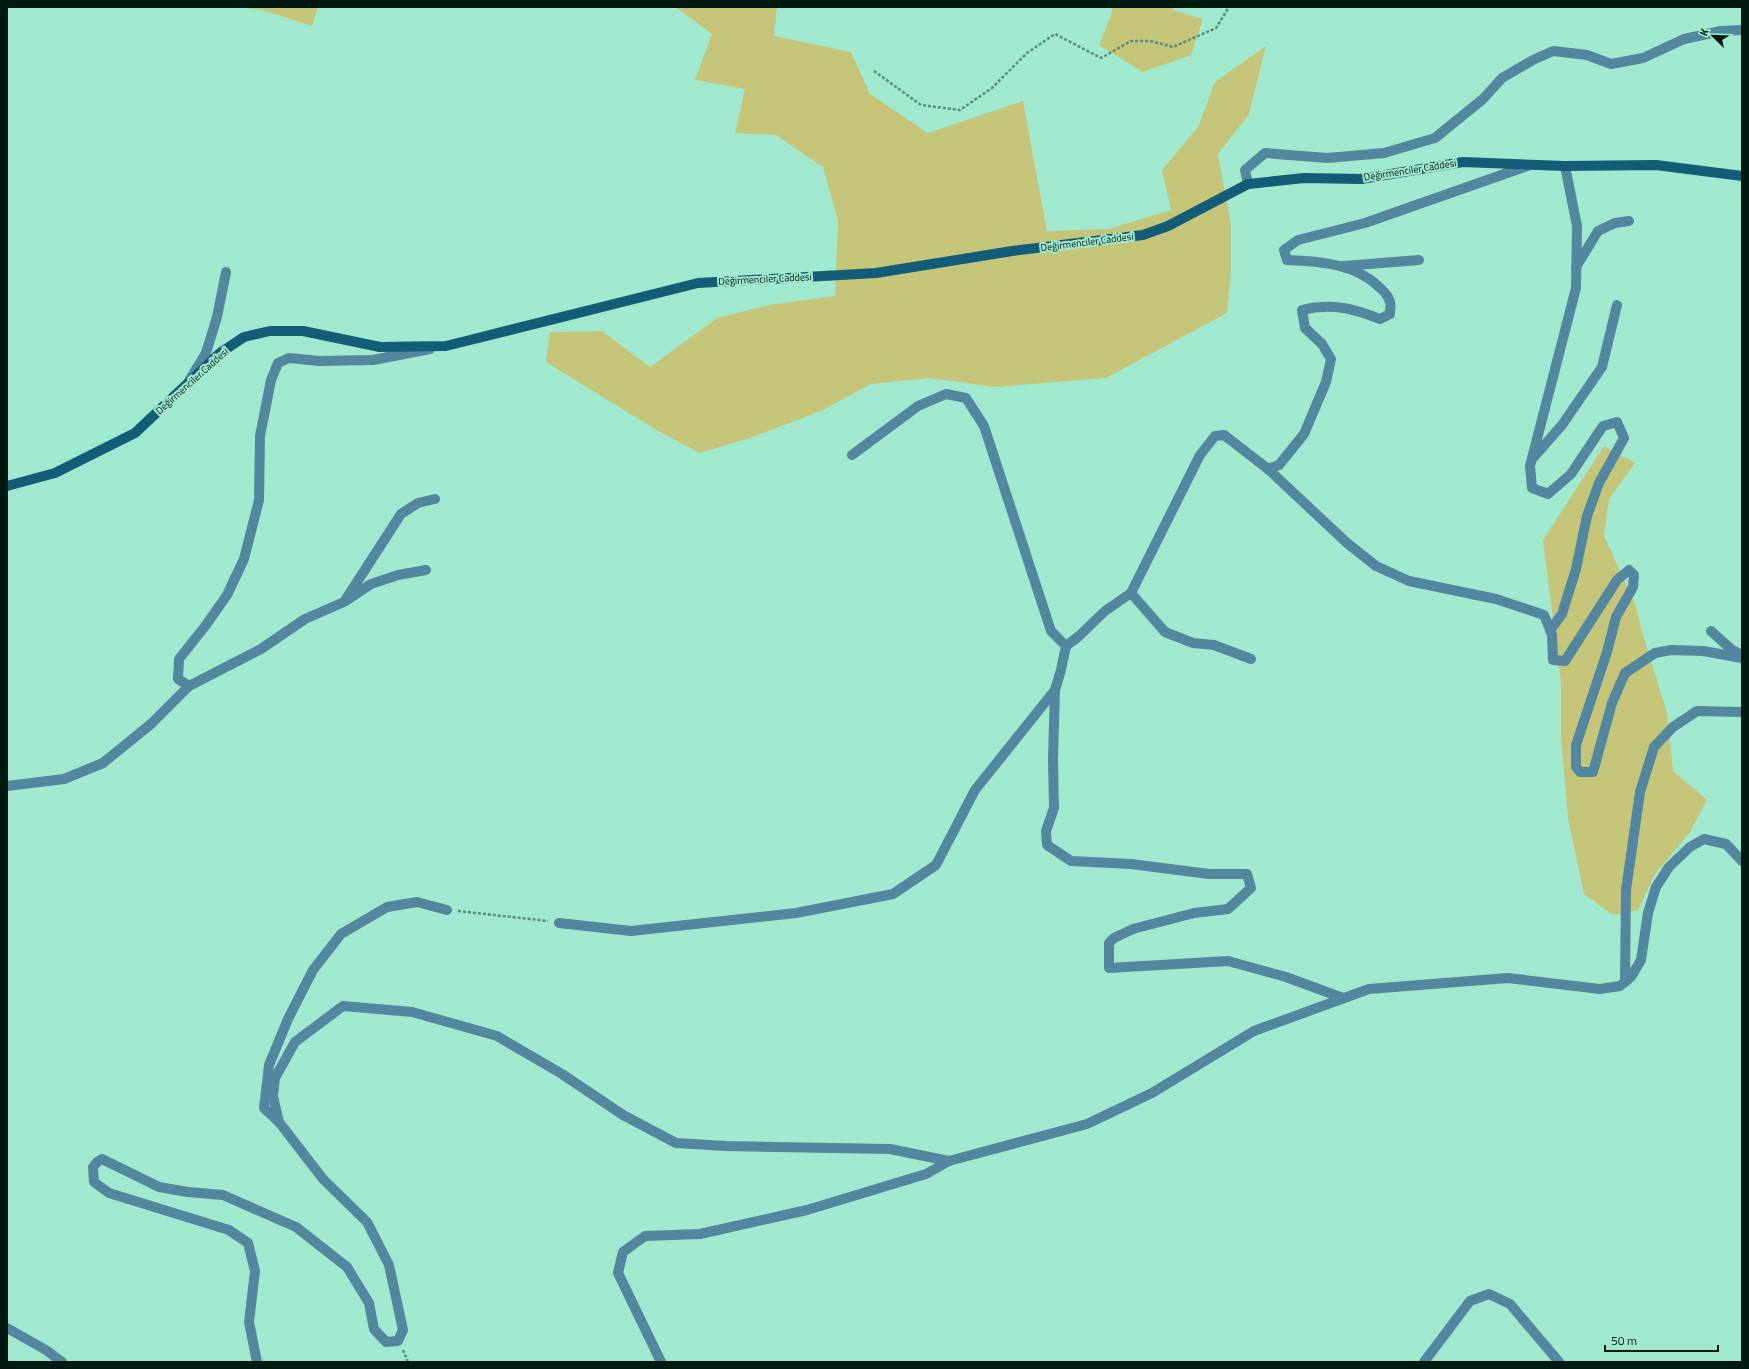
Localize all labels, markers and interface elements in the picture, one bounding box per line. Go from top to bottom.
north arrow [1693,16,1733,56]
text: K [1695,26,1713,38]
street label: Değirmenciler Caddesi [1363,155,1457,185]
street label: Değirmenciler Caddesi [1040,229,1134,255]
street label: Değirmenciler Caddesi [718,269,812,289]
street label: Değirmenciler Caddesi [152,344,232,418]
scale bar [1605,1327,1718,1353]
text: 50 m [1611,1331,1637,1350]

